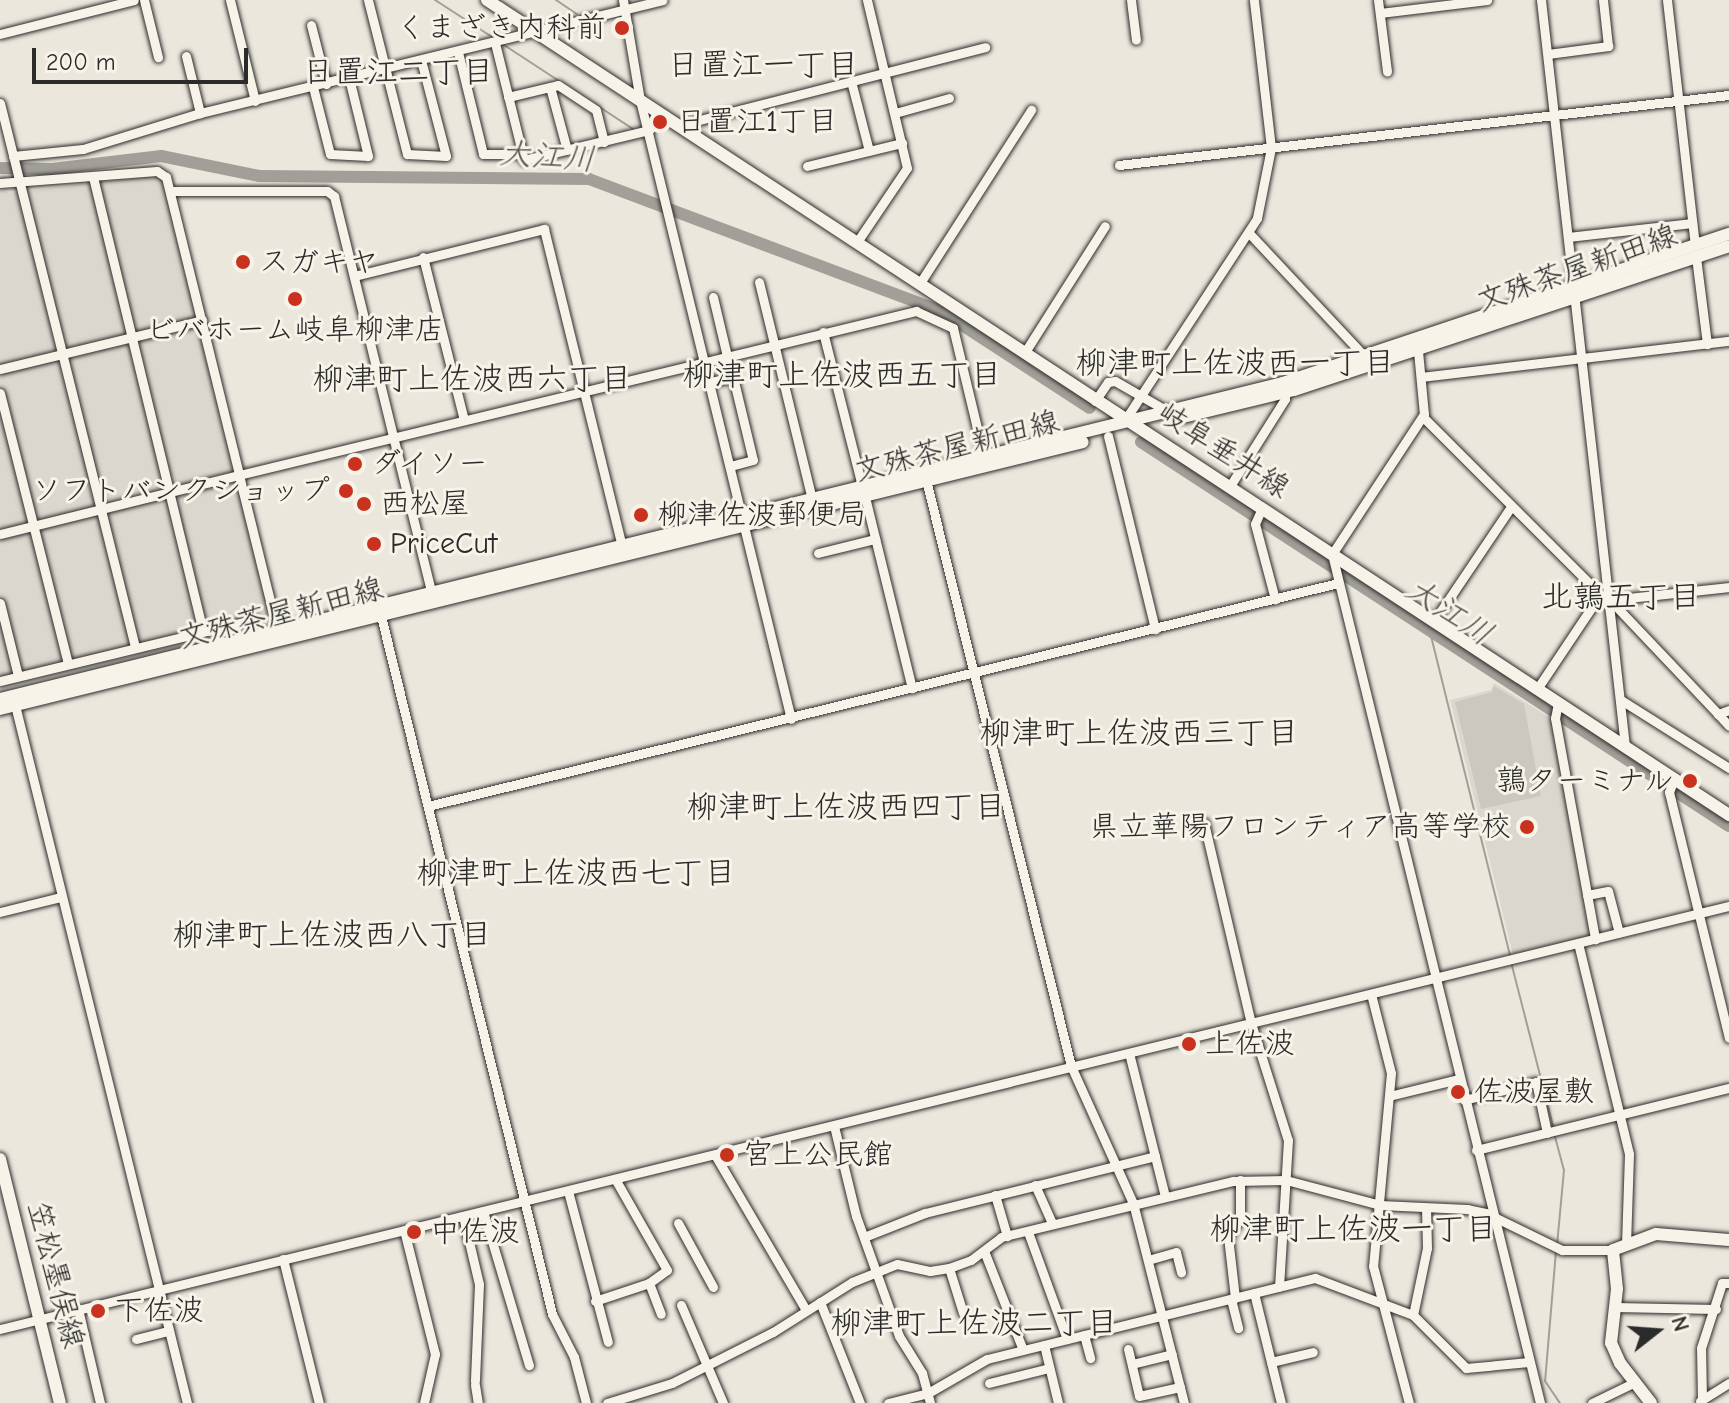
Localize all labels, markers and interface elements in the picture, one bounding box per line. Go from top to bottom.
place label: くまざき内科前 [396,10,606,46]
marker: くまざき内科前 [613,19,631,37]
scale bar [36,32,252,82]
district label: 日置江一丁目 [667,46,859,84]
text: 200 m [46,48,116,76]
district label: 日置江二丁目 [302,53,494,91]
place label: 日置江1丁目 [676,104,838,140]
marker: 日置江1丁目 [651,113,669,131]
water label: 大江川 [498,134,596,180]
street label: 文殊茶屋新田線 [1472,218,1682,320]
place label: スガキヤ [259,244,379,280]
marker: スガキヤ [234,253,252,271]
marker: ビバホーム岐阜柳津店 [286,290,304,308]
place label: ビバホーム岐阜柳津店 [145,312,445,348]
district label: 柳津町上佐波西一丁目 [1075,344,1395,382]
district label: 柳津町上佐波西五丁目 [682,356,1002,394]
district label: 柳津町上佐波西六丁目 [312,360,632,398]
street label: 岐阜垂井線 [1150,395,1296,507]
street label: 文殊茶屋新田線 [851,404,1063,490]
place label: ダイソー [371,446,491,482]
marker: ダイソー [346,455,364,473]
place label: ソフトバンクショップ [30,473,330,509]
marker: ソフトバンクショップ [337,482,355,500]
place label: 西松屋 [380,486,470,522]
marker: 西松屋 [355,495,373,513]
place label: 柳津佐波郵便局 [657,497,867,533]
marker: 柳津佐波郵便局 [632,506,650,524]
place label: PriceCut [390,526,497,562]
marker: PriceCut [365,535,383,553]
water label: 大江川 [1398,570,1500,654]
street label: 文殊茶屋新田線 [175,571,387,657]
district label: 北鶉五丁目 [1541,578,1701,616]
district label: 柳津町上佐波西三丁目 [979,714,1299,752]
place label: 鶉ターミナル [1494,763,1674,799]
marker: 鶉ターミナル [1681,772,1699,790]
district label: 柳津町上佐波西四丁目 [686,788,1006,826]
place label: 県立華陽フロンティア高等学校 [1091,809,1511,845]
marker: 県立華陽フロンティア高等学校 [1518,818,1536,836]
district label: 柳津町上佐波西七丁目 [416,854,736,892]
district label: 柳津町上佐波西八丁目 [172,916,492,954]
place label: 上佐波 [1205,1026,1295,1062]
marker: 上佐波 [1180,1035,1198,1053]
place label: 佐波屋敷 [1474,1074,1594,1110]
marker: 佐波屋敷 [1449,1083,1467,1101]
place label: 宮上公民館 [743,1137,893,1173]
marker: 宮上公民館 [718,1146,736,1164]
street label: 笠松墨俣線 [19,1198,91,1352]
district label: 柳津町上佐波一丁目 [1209,1210,1497,1248]
place label: 中佐波 [430,1214,520,1250]
marker: 中佐波 [405,1223,423,1241]
north arrow [1617,1291,1697,1371]
place label: 下佐波 [114,1293,204,1329]
marker: 下佐波 [89,1302,107,1320]
district label: 柳津町上佐波二丁目 [830,1304,1118,1342]
text: N [1665,1313,1694,1335]

